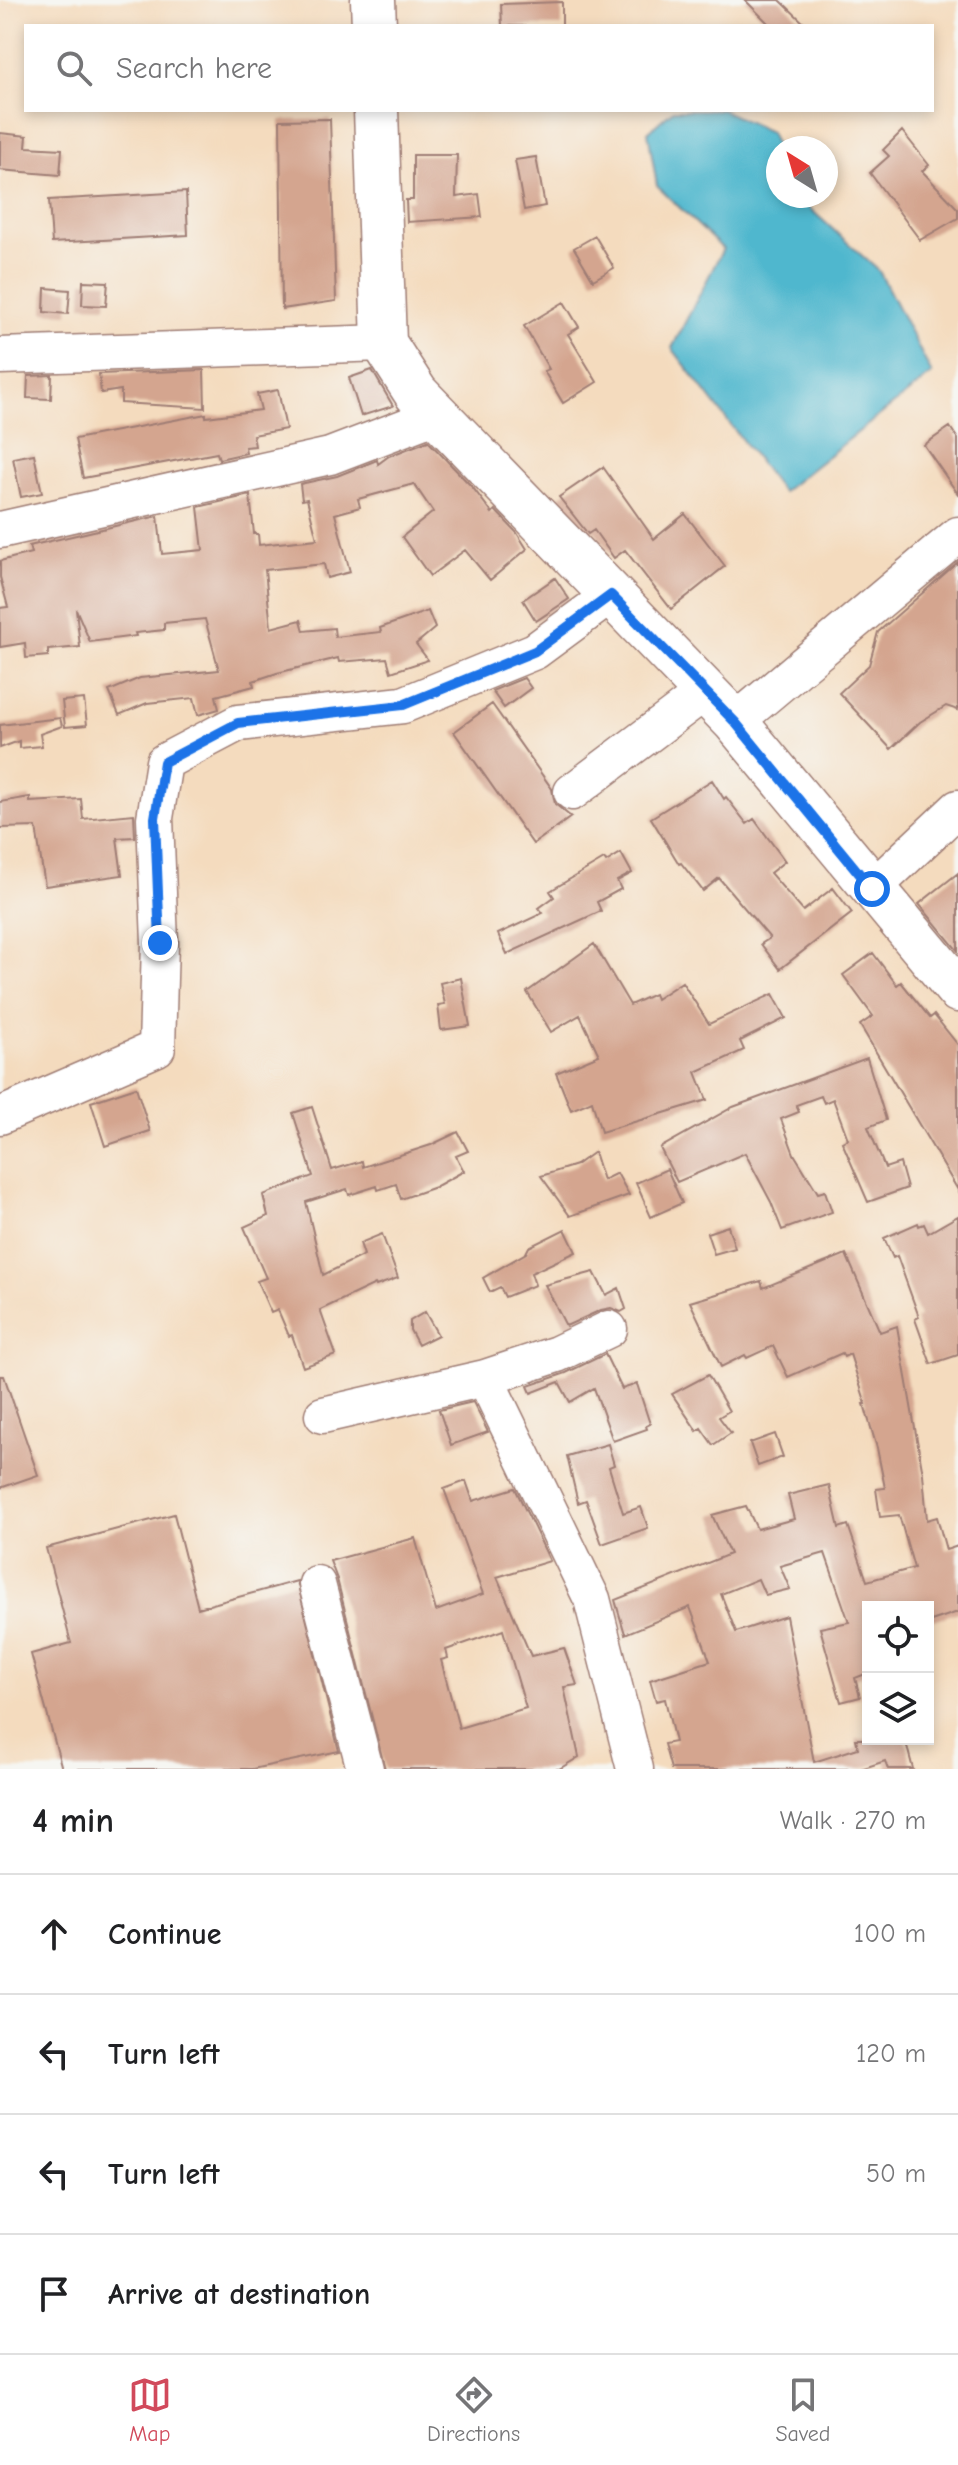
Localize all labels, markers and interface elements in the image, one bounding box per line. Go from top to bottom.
search box [24,24,934,112]
icon: search [52,46,96,90]
text: Search here [116,51,272,86]
north arrow [766,136,838,208]
route start [854,871,890,907]
route end [142,925,178,961]
map controls [862,1601,934,1745]
button: locate [862,1601,934,1673]
button: layers [862,1673,934,1745]
text: 4 min [32,1801,114,1841]
text: Walk · 270 m [780,1806,926,1836]
icon: ahead [32,1912,76,1956]
text: Continue [108,1917,222,1952]
text: 100 m [854,1919,926,1949]
icon: left [32,2032,76,2076]
text: Turn left [108,2037,220,2072]
text: 120 m [856,2039,926,2069]
icon: left [32,2152,76,2196]
text: Turn left [108,2157,220,2192]
text: 50 m [866,2159,926,2189]
icon: arrive [32,2272,76,2316]
text: Arrive at destination [108,2277,370,2312]
tab: Map [128,2373,172,2447]
tab: Directions [427,2373,520,2447]
tab: Saved [775,2373,830,2447]

